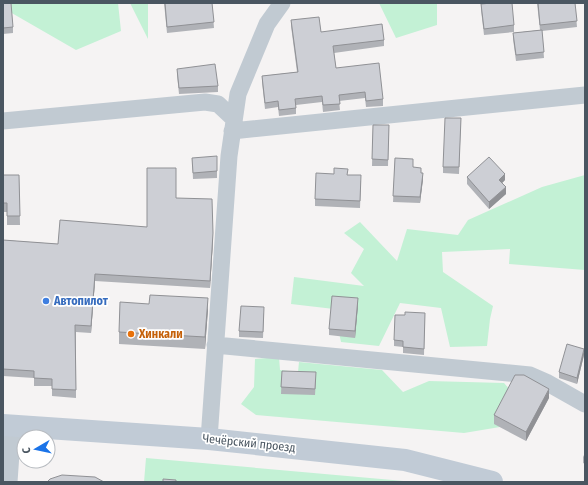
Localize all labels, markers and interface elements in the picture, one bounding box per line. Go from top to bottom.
place label: Автопилот [53,294,109,308]
marker: Автопилот [41,296,51,306]
place label: Хинкали [138,327,183,341]
marker: Хинкали [126,329,136,339]
north arrow [16,429,56,469]
street label: Чечёрский проезд [202,431,296,455]
text: С [20,446,33,454]

